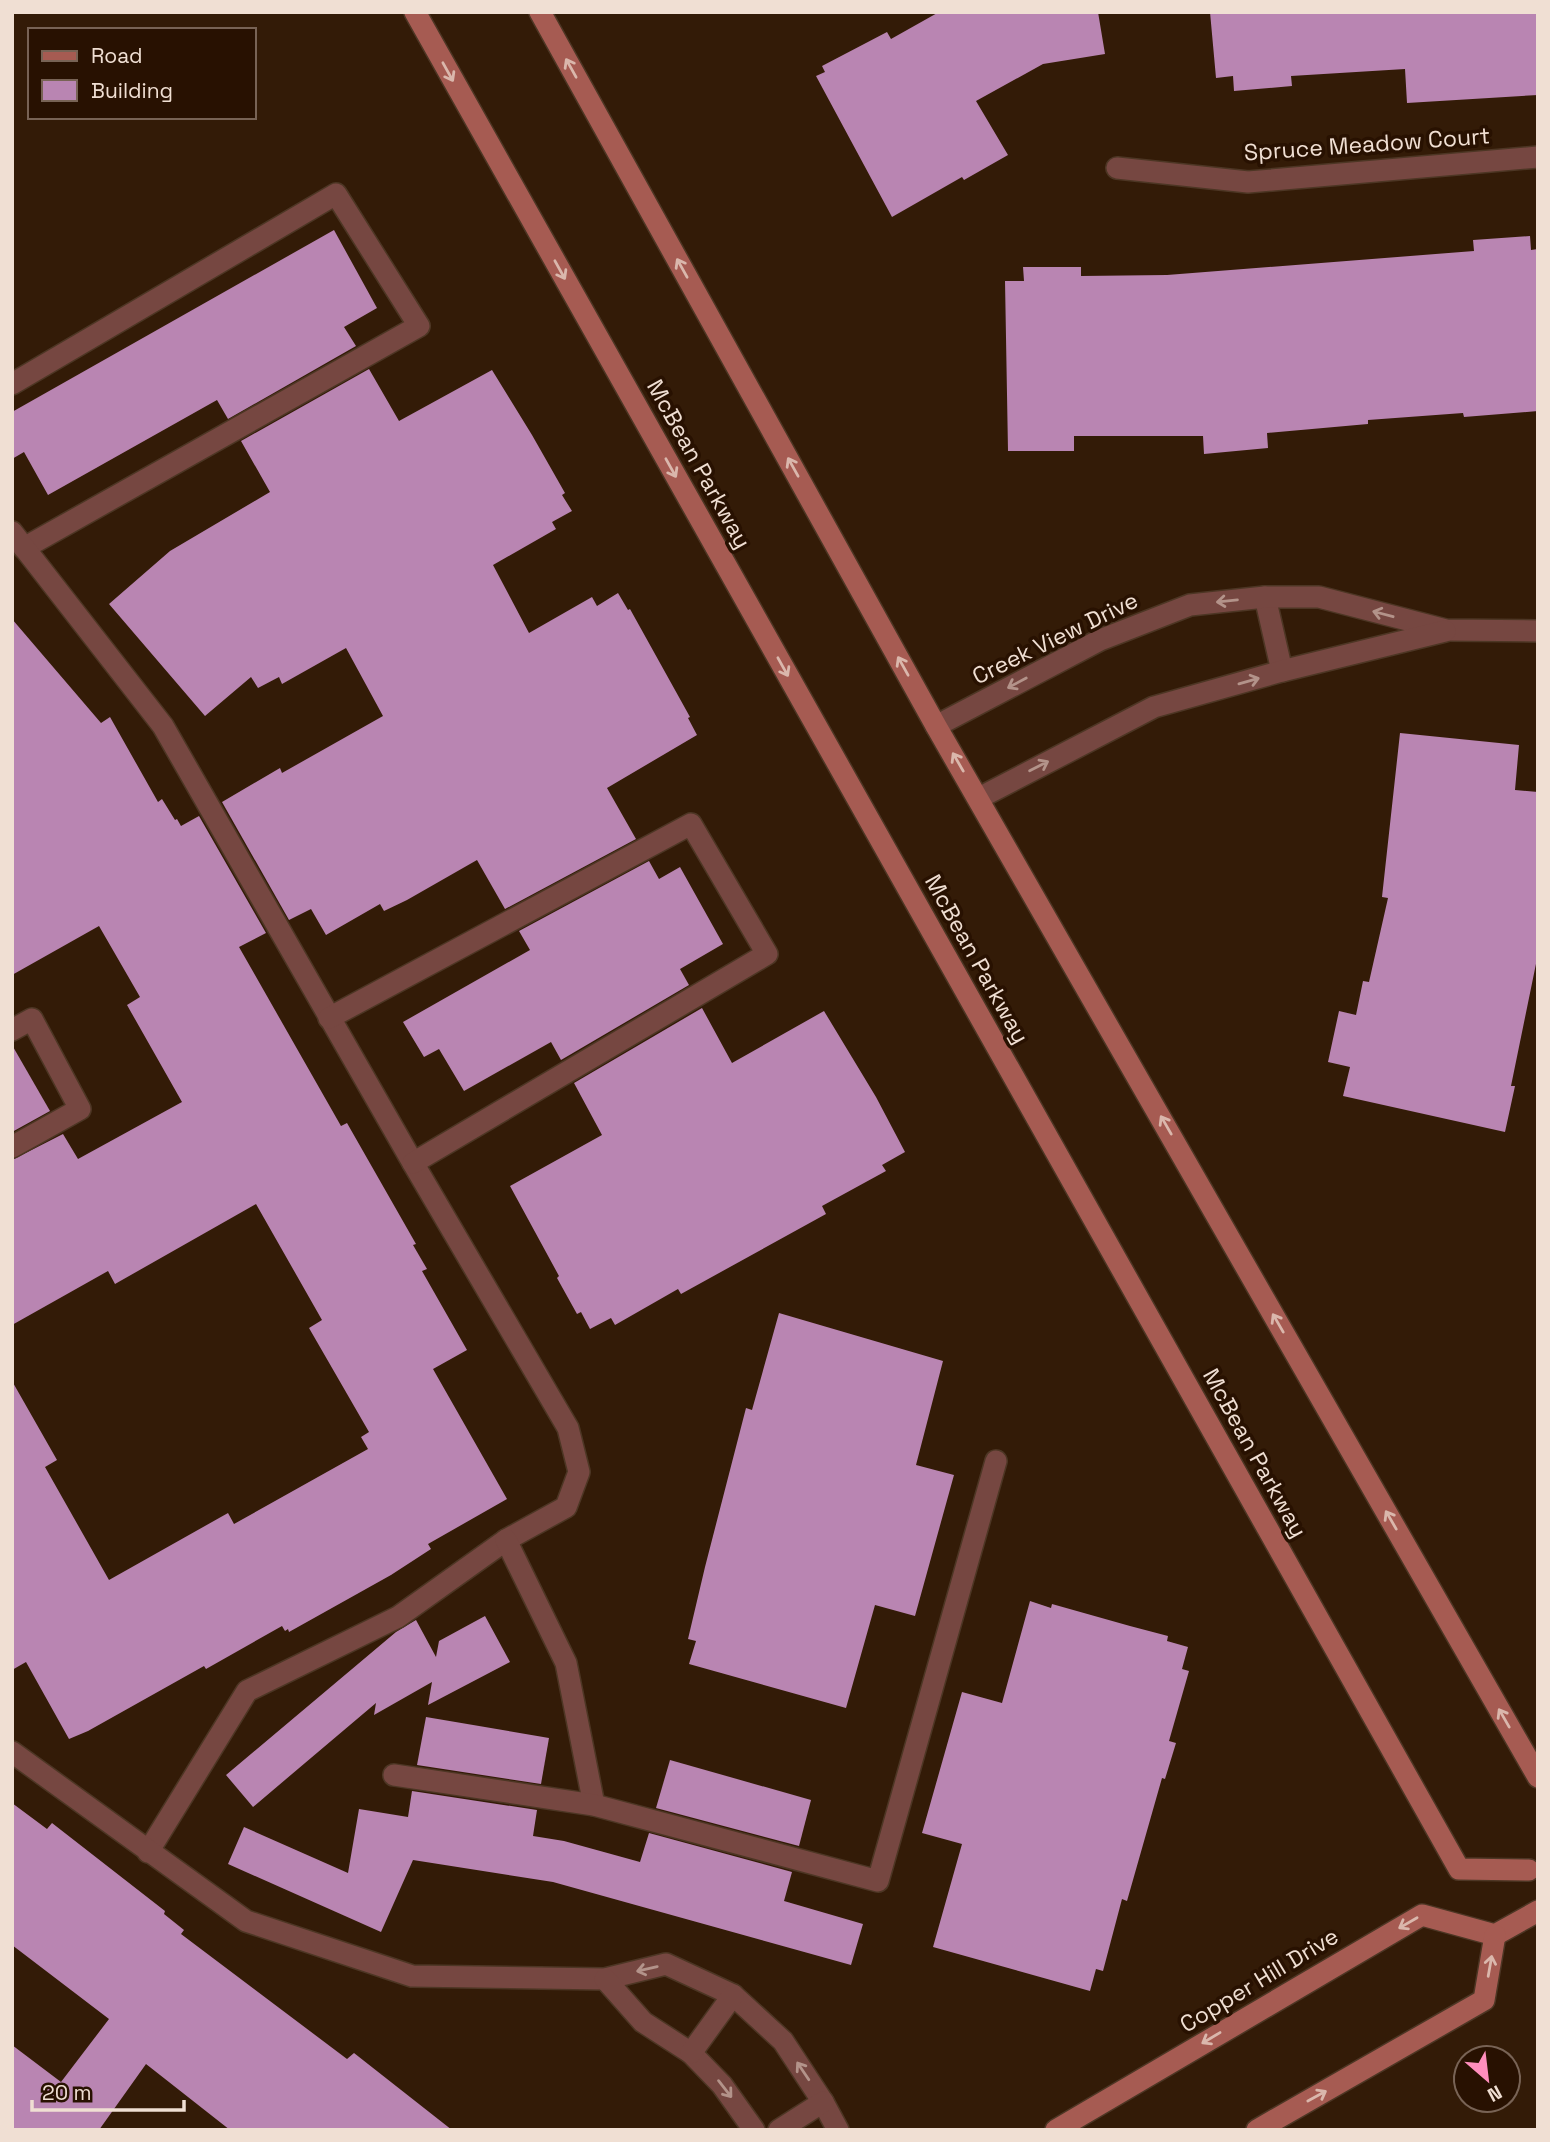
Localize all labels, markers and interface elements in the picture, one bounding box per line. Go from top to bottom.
legend [28,28,256,119]
text: Road [91,42,143,69]
one-way arrow [564,59,578,79]
one-way arrow [441,61,455,81]
text: Building [91,77,173,104]
street label: Spruce Meadow Court [1243,120,1491,168]
one-way arrow [675,258,688,279]
one-way arrow [554,259,567,280]
street label: McBean Parkway [640,374,758,554]
one-way arrow [786,457,799,478]
one-way arrow [664,458,678,478]
street label: Creek View Drive [967,585,1143,691]
one-way arrow [1216,595,1239,608]
one-way arrow [1372,607,1395,620]
one-way arrow [776,656,790,676]
one-way arrow [896,656,909,677]
one-way arrow [1238,673,1260,686]
one-way arrow [1007,676,1027,690]
one-way arrow [950,752,964,772]
one-way arrow [1028,759,1049,773]
street label: McBean Parkway [918,869,1036,1049]
one-way arrow [1158,1115,1172,1135]
one-way arrow [1271,1313,1285,1333]
street label: McBean Parkway [1196,1363,1314,1543]
one-way arrow [1384,1511,1398,1531]
one-way arrow [1497,1708,1511,1728]
one-way arrow [1398,1916,1418,1930]
street label: Copper Hill Drive [1174,1921,1344,2039]
one-way arrow [1484,1955,1497,1978]
one-way arrow [636,1963,659,1976]
one-way arrow [1202,2031,1222,2045]
north arrow [1452,2044,1522,2114]
one-way arrow [795,2062,809,2082]
scale bar [32,2068,184,2112]
text: 20 m [42,2079,92,2106]
one-way arrow [717,2080,732,2098]
text: N [1483,2080,1506,2108]
one-way arrow [1306,2089,1327,2102]

